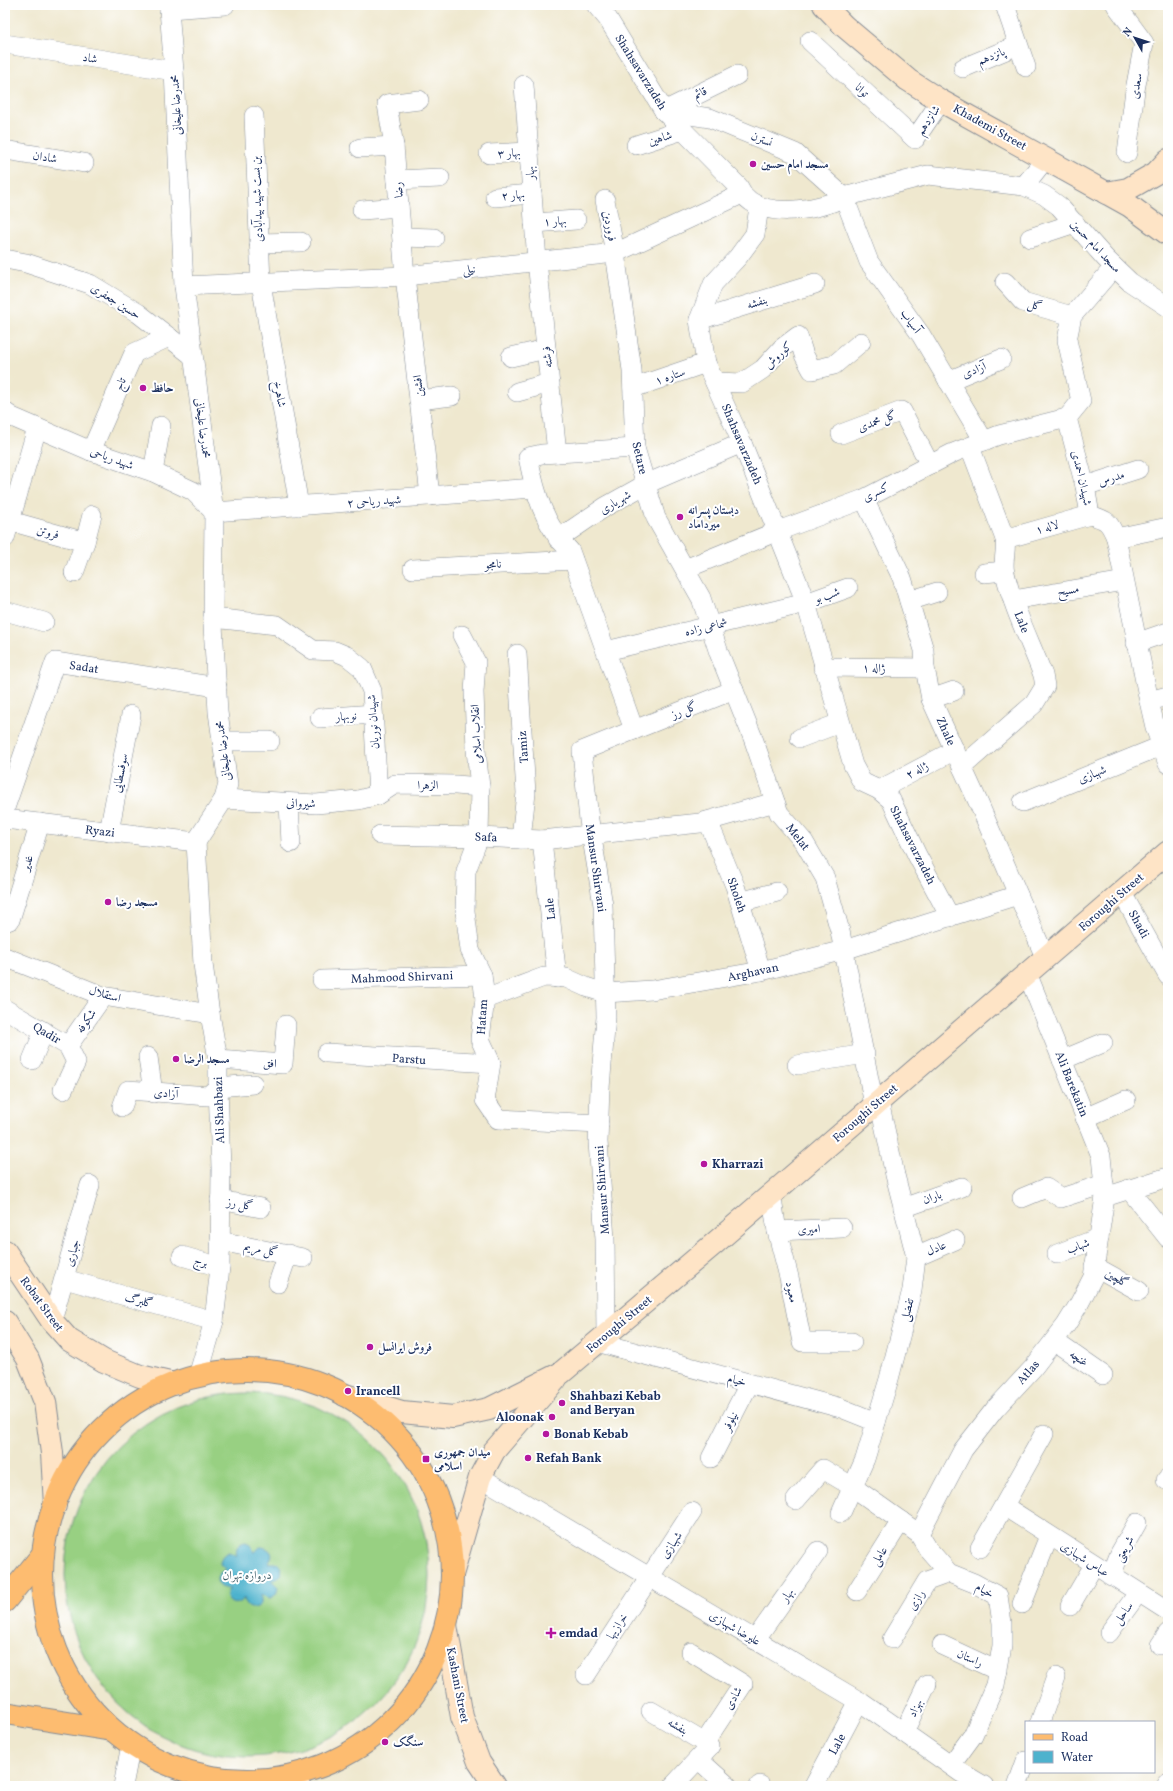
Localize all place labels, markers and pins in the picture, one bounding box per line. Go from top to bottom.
place label: مسجد امام حسین [761,157,829,175]
marker: مسجد امام حسین [748,159,758,169]
place label: حافظ [151,381,174,397]
marker: حافظ [138,383,148,393]
place label: دبستان پسرانه میرداماد [688,503,739,533]
marker: دبستان پسرانه میرداماد [675,512,685,522]
place label: مسجد رضا [116,895,158,911]
marker: مسجد رضا [103,897,113,907]
place label: مسجد الرضا [184,1052,230,1068]
marker: مسجد الرضا [171,1054,181,1064]
place label: Kharrazi [712,1157,763,1173]
marker: Kharrazi [699,1159,709,1169]
place label: فروش ایرانسل [378,1340,432,1356]
marker: فروش ایرانسل [365,1342,375,1352]
place label: Irancell [356,1384,400,1400]
marker: Irancell [343,1386,353,1396]
place label: Shahbazi Kebab and Beryan [570,1389,661,1419]
marker: Shahbazi Kebab and Beryan [557,1398,567,1408]
place label: Aloonak [496,1410,545,1426]
marker: Aloonak [547,1412,557,1422]
place label: Bonab Kebab [554,1427,628,1443]
marker: Bonab Kebab [541,1429,551,1439]
place label: میدان جمهوری اسلامی [433,1445,491,1475]
place label: Refah Bank [536,1451,602,1467]
marker: Refah Bank [523,1453,533,1463]
marker: میدان جمهوری اسلامی [421,1454,431,1464]
place label: emdad [559,1626,598,1642]
marker: emdad [546,1628,556,1638]
place label: سنگک [393,1734,424,1751]
marker: سنگک [380,1737,390,1747]

